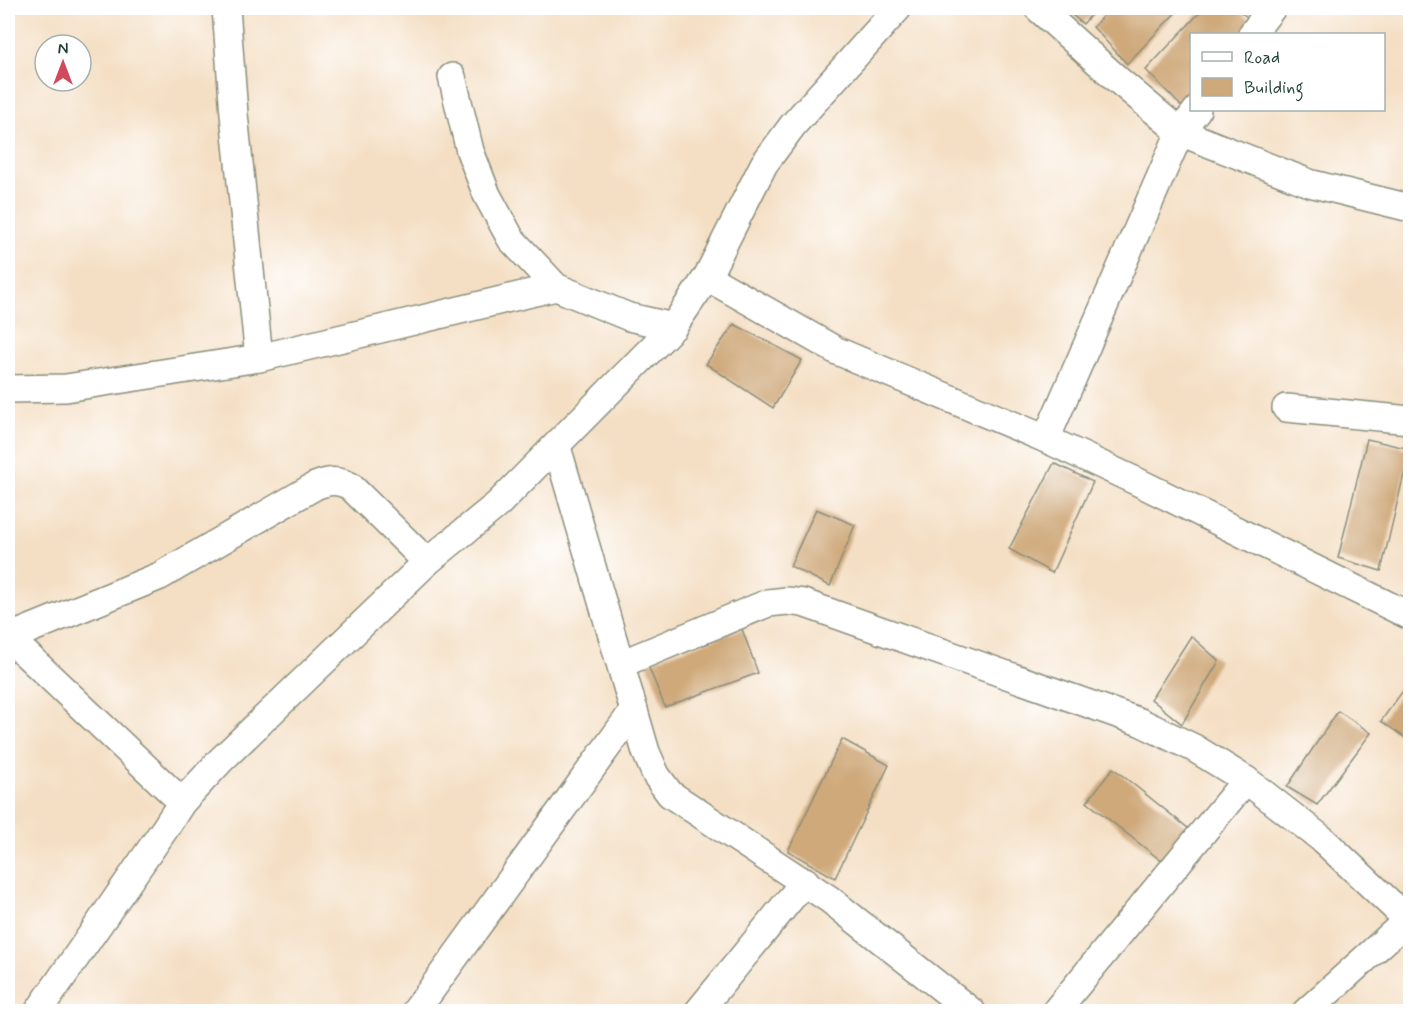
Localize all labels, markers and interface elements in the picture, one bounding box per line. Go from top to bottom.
north arrow [33,33,93,93]
legend [1190,33,1385,111]
text: N [58,39,68,60]
text: Road [1244,46,1280,70]
text: Building [1244,76,1304,102]

